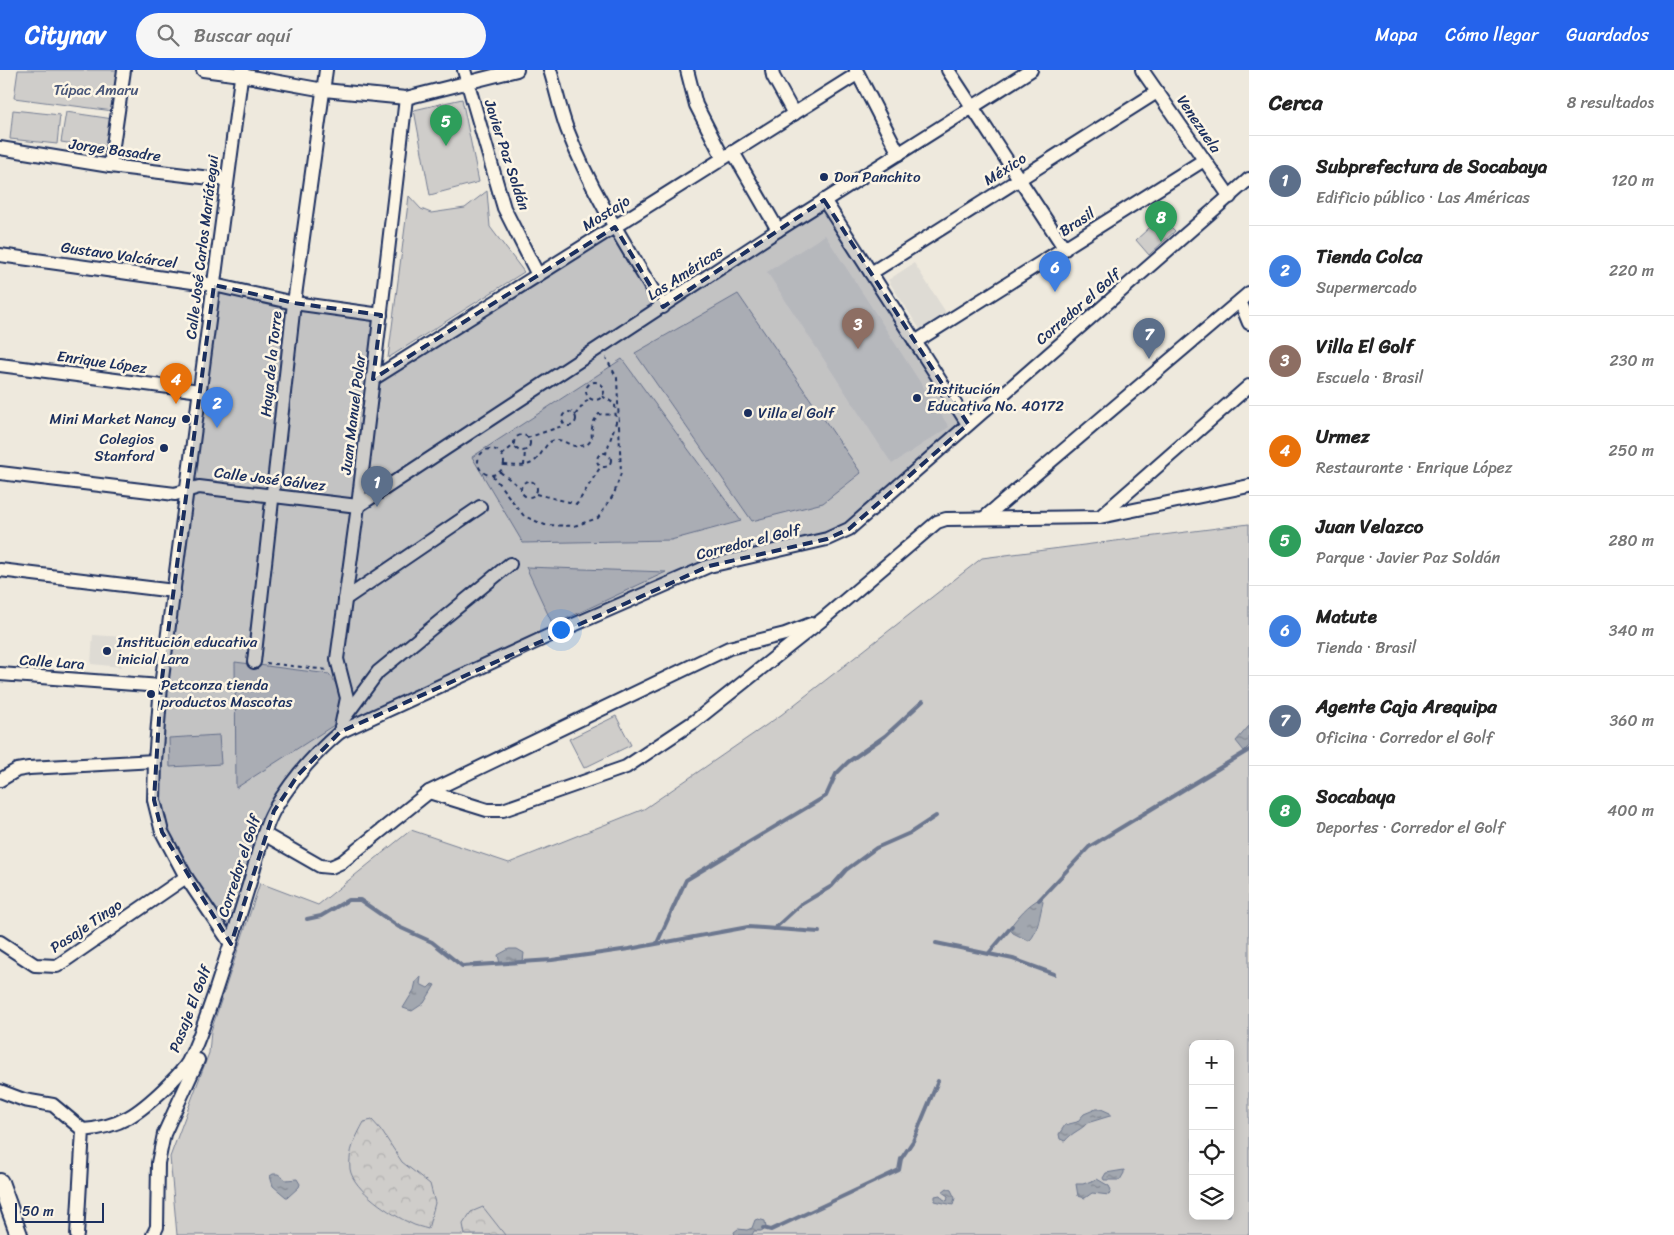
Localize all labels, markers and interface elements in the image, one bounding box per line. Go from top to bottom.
search box [136,13,486,58]
text: Citynav [25,14,106,56]
text: Buscar aquí [194,19,291,52]
text: Mapa [1375,19,1417,51]
text: Cómo llegar [1445,19,1538,51]
text: Guardados [1566,19,1649,51]
icon: search [154,21,182,49]
park label: Túpac Amaru [54,77,138,103]
text: Cerca [1269,84,1323,122]
text: 8 resultados [1567,88,1654,117]
street label: Venezuela [1170,89,1228,159]
street label: Javier Paz Soldán [476,95,537,214]
pin: 5 [430,105,462,146]
street label: Jorge Basadre [66,131,163,169]
street label: México [978,145,1032,192]
text: Subprefectura de Socabaya [1316,150,1547,183]
street label: Calle José Carlos Mariátegui [178,153,226,341]
place label: Don Panchito [834,164,921,190]
text: 1 [1282,166,1288,195]
text: 120 m [1611,166,1654,195]
marker: Don Panchito [818,171,830,183]
text: Edificio público · Las Américas [1316,183,1530,212]
street label: Mostajo [577,188,636,238]
street label: Brasil [1054,200,1101,243]
pin: 8 [1145,201,1177,242]
street label: Gustavo Valcárcel [59,234,179,276]
street label: Las Américas [642,238,728,307]
text: Tienda Colca [1316,240,1422,273]
pin: 6 [1039,251,1071,292]
text: 2 [1280,256,1290,285]
text: 220 m [1609,256,1654,285]
street label: Corredor el Golf [1029,261,1128,352]
text: Supermercado [1316,273,1417,302]
pin: 3 [842,308,874,349]
street label: Haya de la Torre [253,310,289,418]
pin: 7 [1133,318,1165,359]
text: Villa El Golf [1316,330,1414,363]
street label: Enrique López [55,343,149,381]
text: 3 [1281,346,1289,375]
text: 230 m [1609,346,1654,375]
street label: Juan Manuel Polar [333,351,373,477]
pin: 4 [160,363,192,404]
text: Escuela · Brasil [1316,363,1423,392]
place label: Institución Educativa No. 40172 [926,376,1064,419]
pin: 2 [201,387,233,428]
marker: Institución Educativa No. 40172 [911,392,923,404]
place label: Villa el Golf [758,400,836,426]
place label: Mini Market Nancy [50,406,176,432]
marker: Villa el Golf [742,407,754,419]
marker: Mini Market Nancy [180,413,192,425]
text: Urmez [1316,420,1370,453]
place label: Colegios Stanford [94,426,155,469]
text: 4 [1280,436,1290,465]
text: 250 m [1608,436,1654,465]
marker: Colegios Stanford [158,442,170,454]
text: Restaurante · Enrique López [1316,453,1512,482]
street label: Calle José Gálvez [213,459,328,499]
pin: 1 [361,466,393,507]
text: Juan Velazco [1316,510,1423,543]
street label: Corredor el Golf [693,516,805,567]
text: 5 [1280,526,1290,555]
text: 280 m [1609,526,1654,555]
text: Parque · Javier Paz Soldán [1316,543,1500,572]
text: Matute [1316,600,1377,633]
text: 6 [1280,616,1290,645]
text: 340 m [1609,616,1654,645]
your location [548,617,574,643]
place label: Institución educativa inicial Lara [116,629,258,672]
text: Tienda · Brasil [1316,633,1416,662]
marker: Institución educativa inicial Lara [101,645,113,657]
street label: Calle Lara [19,647,86,677]
place label: Petconza tienda productos Mascotas [160,672,293,715]
marker: Petconza tienda productos Mascotas [145,688,157,700]
text: Agente Caja Arequipa [1316,690,1497,723]
text: 7 [1280,706,1290,735]
text: 360 m [1610,706,1654,735]
text: Oficina · Corredor el Golf [1316,723,1493,752]
text: Socabaya [1316,780,1396,813]
text: 8 [1280,796,1290,825]
text: 400 m [1607,796,1654,825]
street label: Corredor el Golf [210,809,268,920]
text: Deportes · Corredor el Golf [1316,813,1504,842]
street label: Pasaje Tingo [44,892,128,960]
street label: Pasaje El Golf [161,960,219,1056]
map controls [1189,1040,1234,1220]
button: + [1189,1040,1234,1085]
button: − [1189,1085,1234,1130]
button: locate [1189,1130,1234,1175]
button: layers [1189,1175,1234,1220]
text: 50 m [22,1199,54,1224]
scale bar [15,1200,104,1223]

